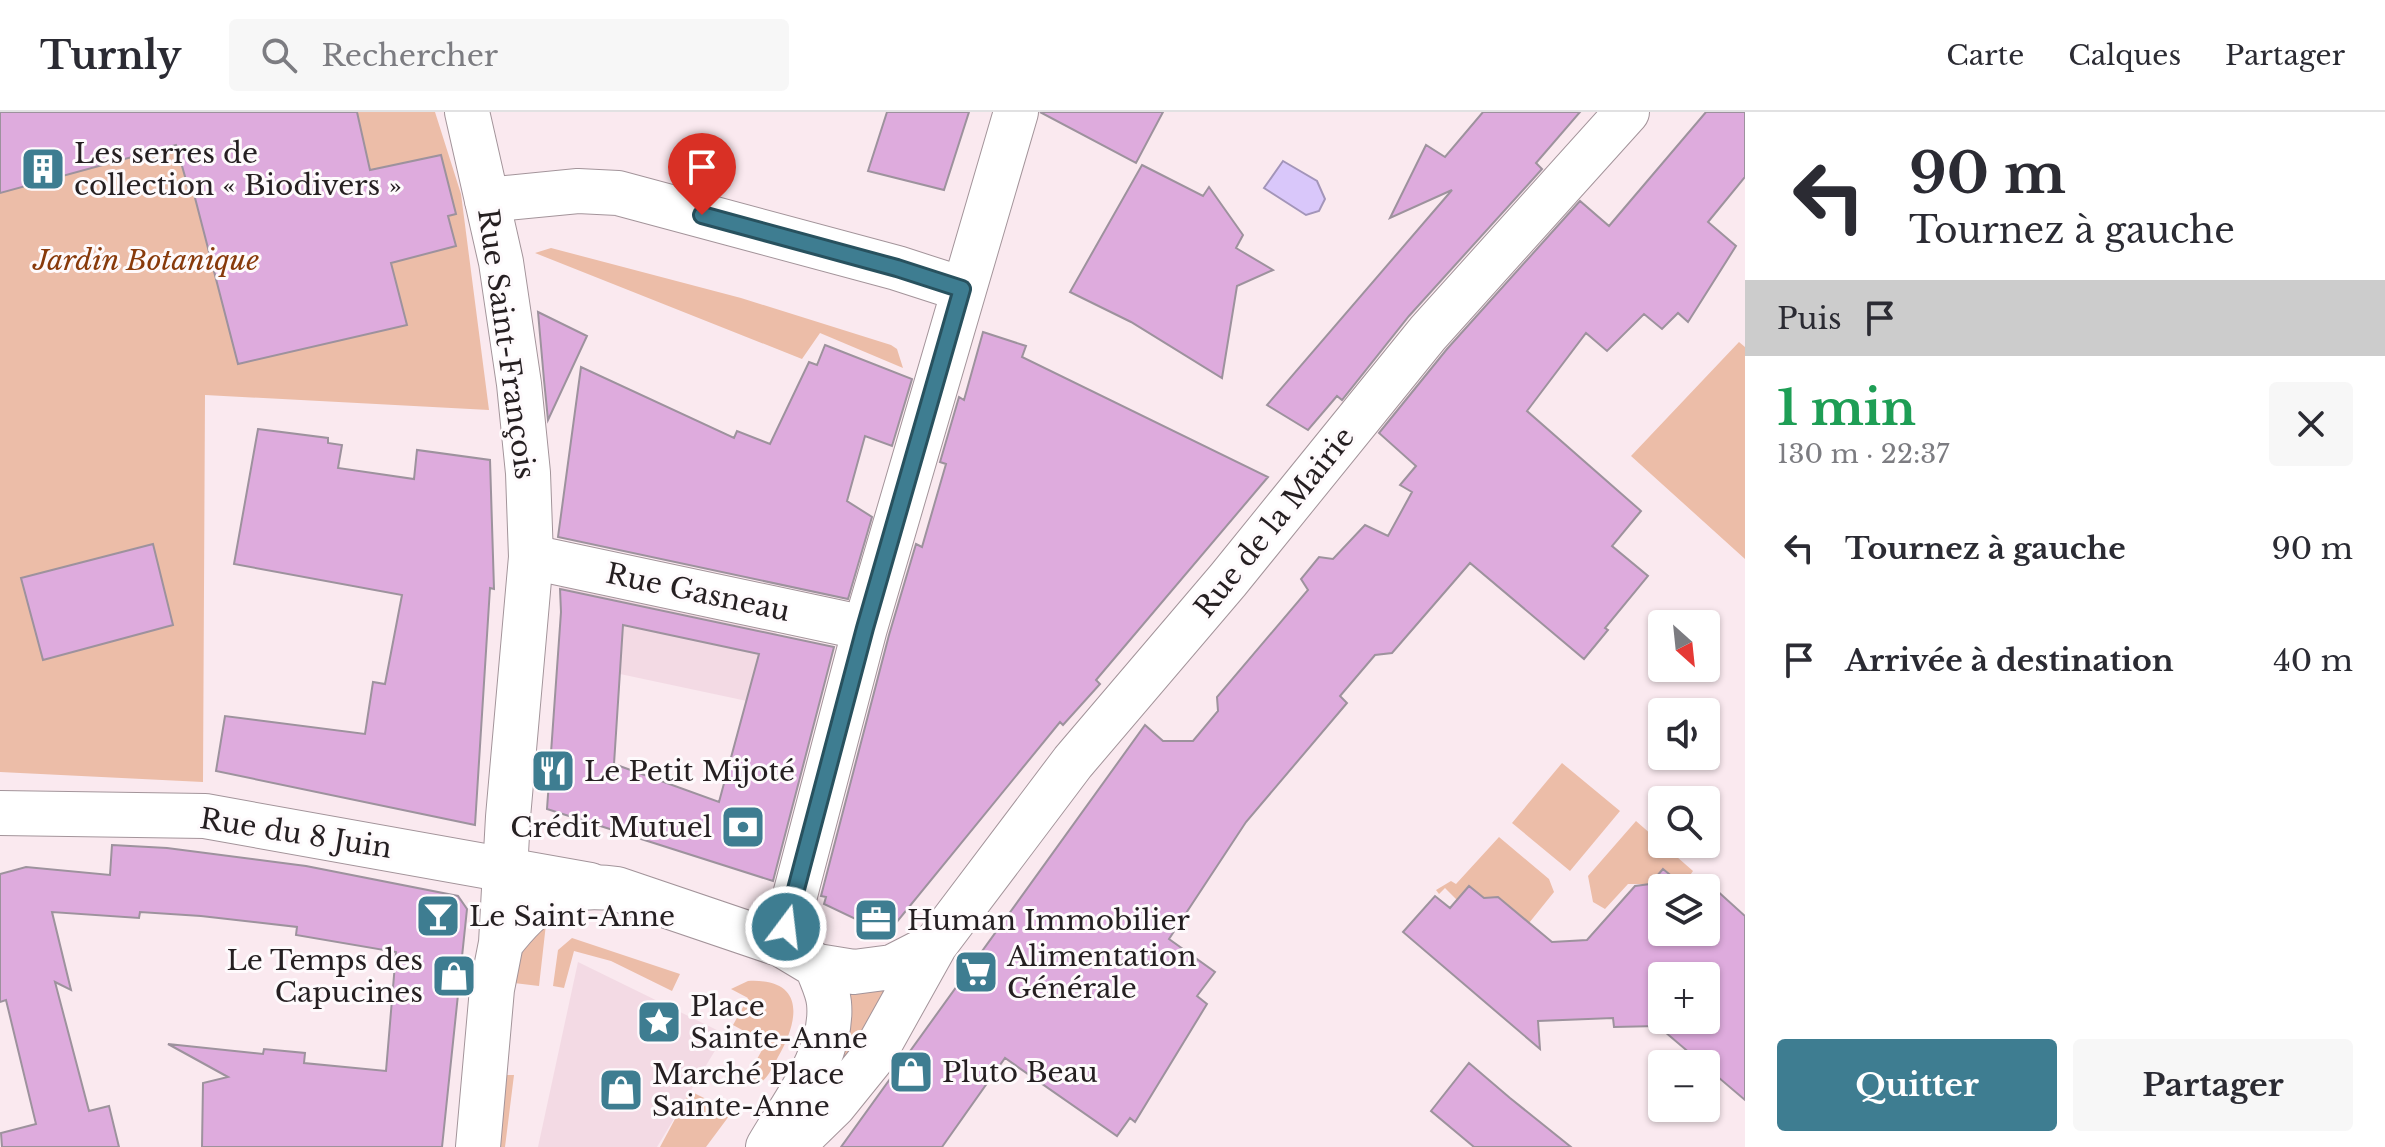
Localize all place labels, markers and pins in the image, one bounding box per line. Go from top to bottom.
pin [668,133,736,215]
place label: Les serres de collection « Biodivers » [74,136,402,203]
building icon: Les serres de collection « Biodivers » [19,145,67,193]
restaurant icon: Le Petit Mijoté [529,747,577,795]
place label: Le Petit Mijoté [584,754,795,789]
bank icon: Crédit Mutuel [719,803,767,851]
place label: Crédit Mutuel [510,810,712,845]
bar icon: Le Saint-Anne [414,892,462,940]
office icon: Human Immobilier [852,896,900,944]
place label: Le Saint-Anne [469,899,675,934]
place label: Human Immobilier [907,903,1191,938]
place label: Alimentation Générale [1006,939,1196,1006]
place label: Le Temps des Capucines [226,943,423,1010]
supermarket icon: Alimentation Générale [952,948,1000,996]
shop icon: Le Temps des Capucines [430,952,478,1000]
place label: Place Sainte-Anne [690,989,868,1056]
place icon: Place Sainte-Anne [635,998,683,1046]
shop icon: Pluto Beau [887,1048,935,1096]
place label: Pluto Beau [942,1055,1098,1090]
place label: Marché Place Sainte-Anne [652,1057,844,1124]
shop icon: Marché Place Sainte-Anne [597,1066,645,1114]

